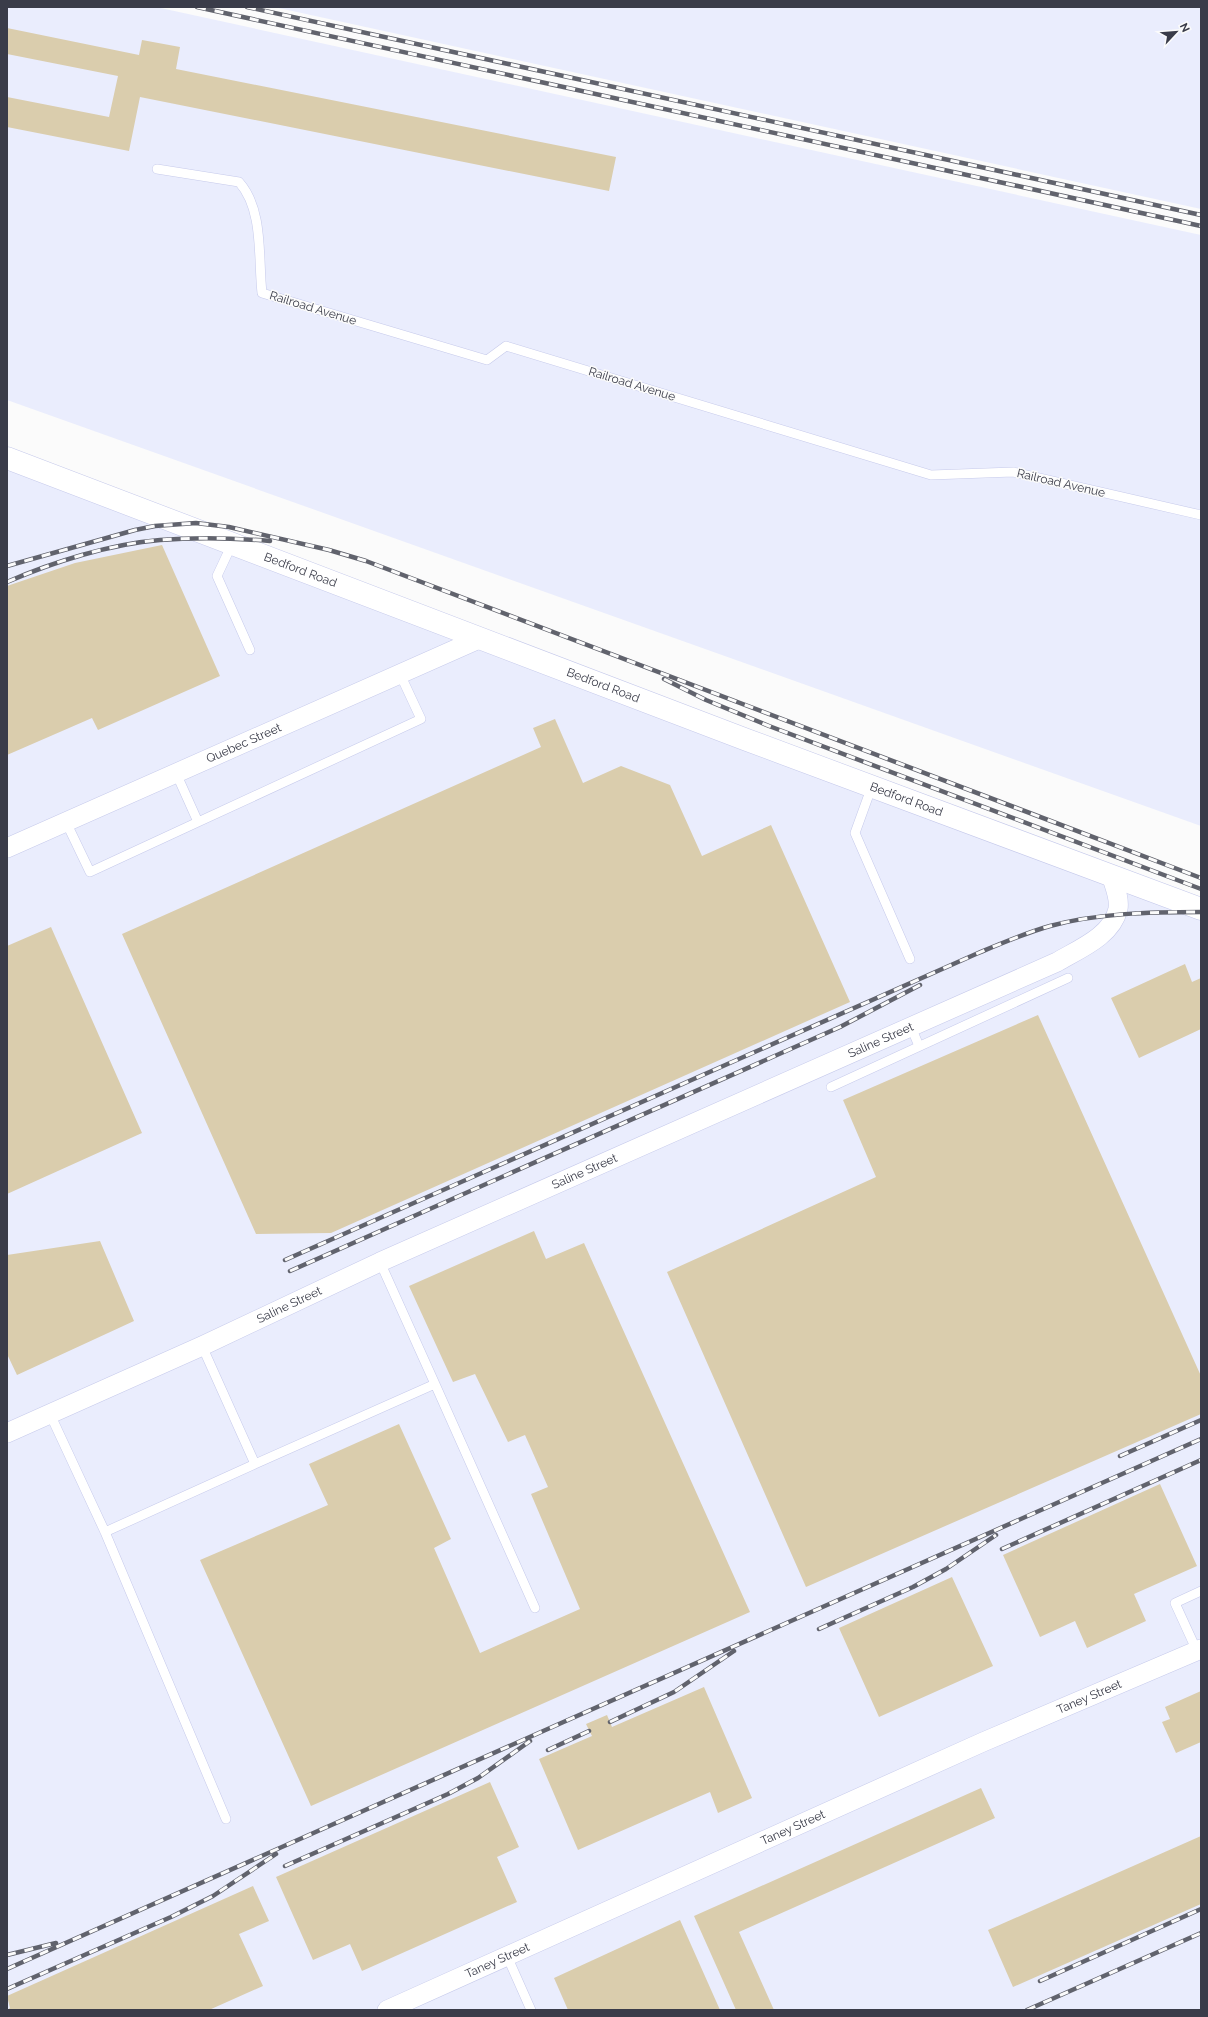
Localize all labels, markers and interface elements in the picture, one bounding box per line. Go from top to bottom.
north arrow [1156,12,1196,52]
text: N [1177,21,1192,34]
street label: Railroad Avenue [268,288,358,328]
street label: Railroad Avenue [587,364,677,404]
street label: Railroad Avenue [1016,466,1106,500]
street label: Bedford Road [262,550,339,590]
street label: Bedford Road [565,665,642,705]
street label: Quebec Street [204,720,283,766]
street label: Bedford Road [868,779,945,819]
street label: Saline Street [846,1020,916,1061]
street label: Saline Street [550,1151,619,1192]
street label: Saline Street [255,1284,324,1326]
street label: Taney Street [1055,1677,1124,1717]
street label: Taney Street [758,1807,827,1848]
street label: Taney Street [463,1940,532,1981]

